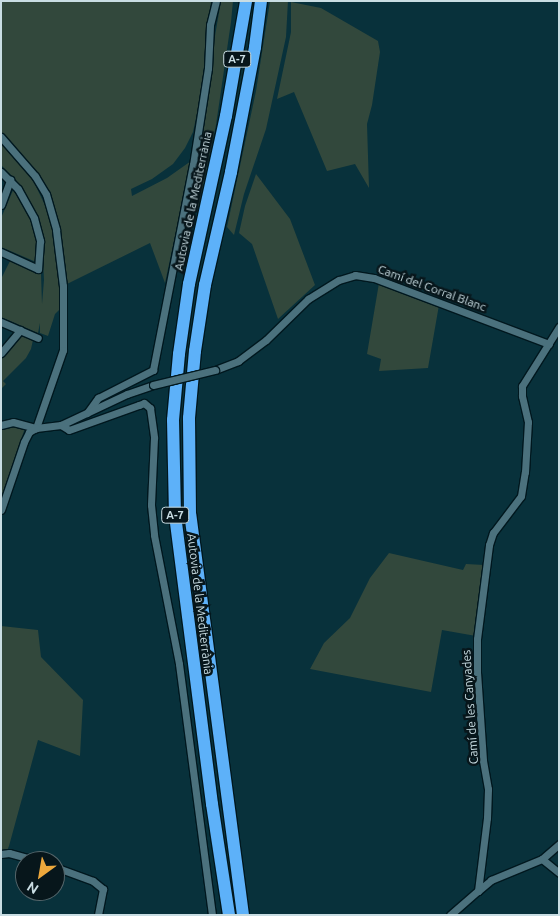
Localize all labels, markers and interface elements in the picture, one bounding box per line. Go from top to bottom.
road number: A-7 [222,51,252,68]
street label: Autovia de la Mediterrània [171,130,215,272]
street label: Camí del Corral Blanc [376,262,488,314]
road number: A-7 [160,506,190,524]
street label: Autovia de la Mediterrània [184,533,216,675]
street label: Camí de les Canyades [459,649,481,765]
north arrow [15,851,65,901]
text: N [24,878,41,897]

